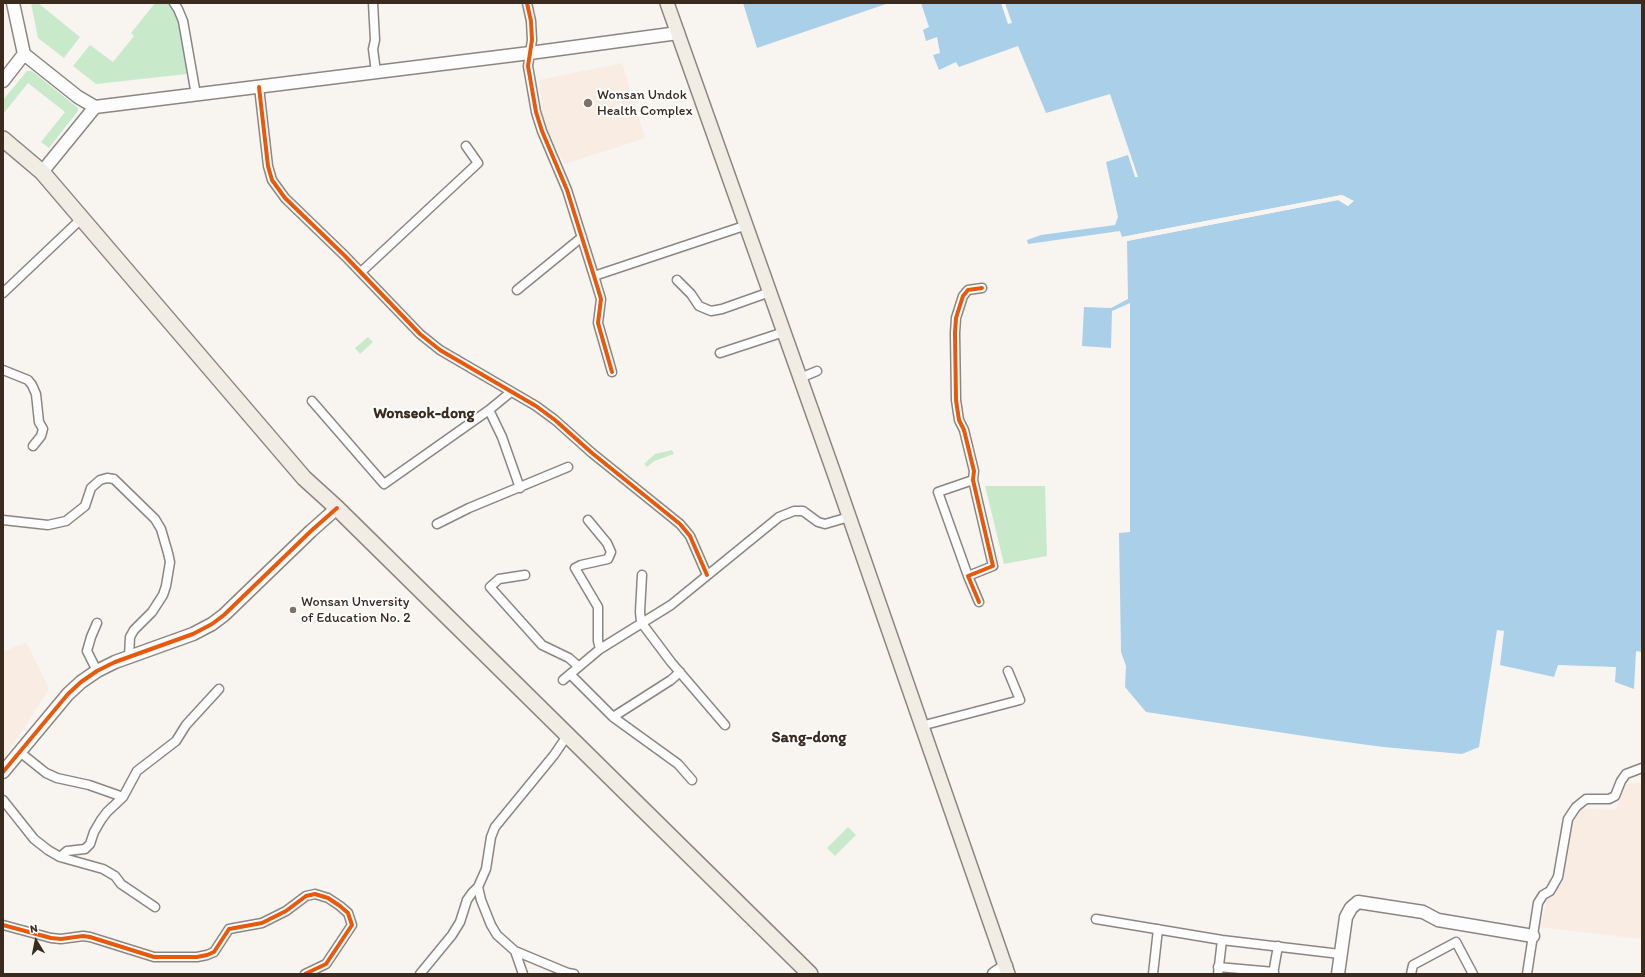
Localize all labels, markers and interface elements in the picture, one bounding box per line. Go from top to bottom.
place label: Wonsan Undok Health Complex [597,87,692,120]
marker: Wonsan Undok Health Complex [582,97,594,109]
district label: Wonseok-dong [373,404,475,424]
place label: Wonsan Unversity of Education No. 2 [301,594,411,626]
marker: Wonsan Unversity of Education No. 2 [288,605,298,615]
district label: Sang-dong [772,728,846,748]
north arrow [16,921,56,961]
text: N [29,922,39,936]

